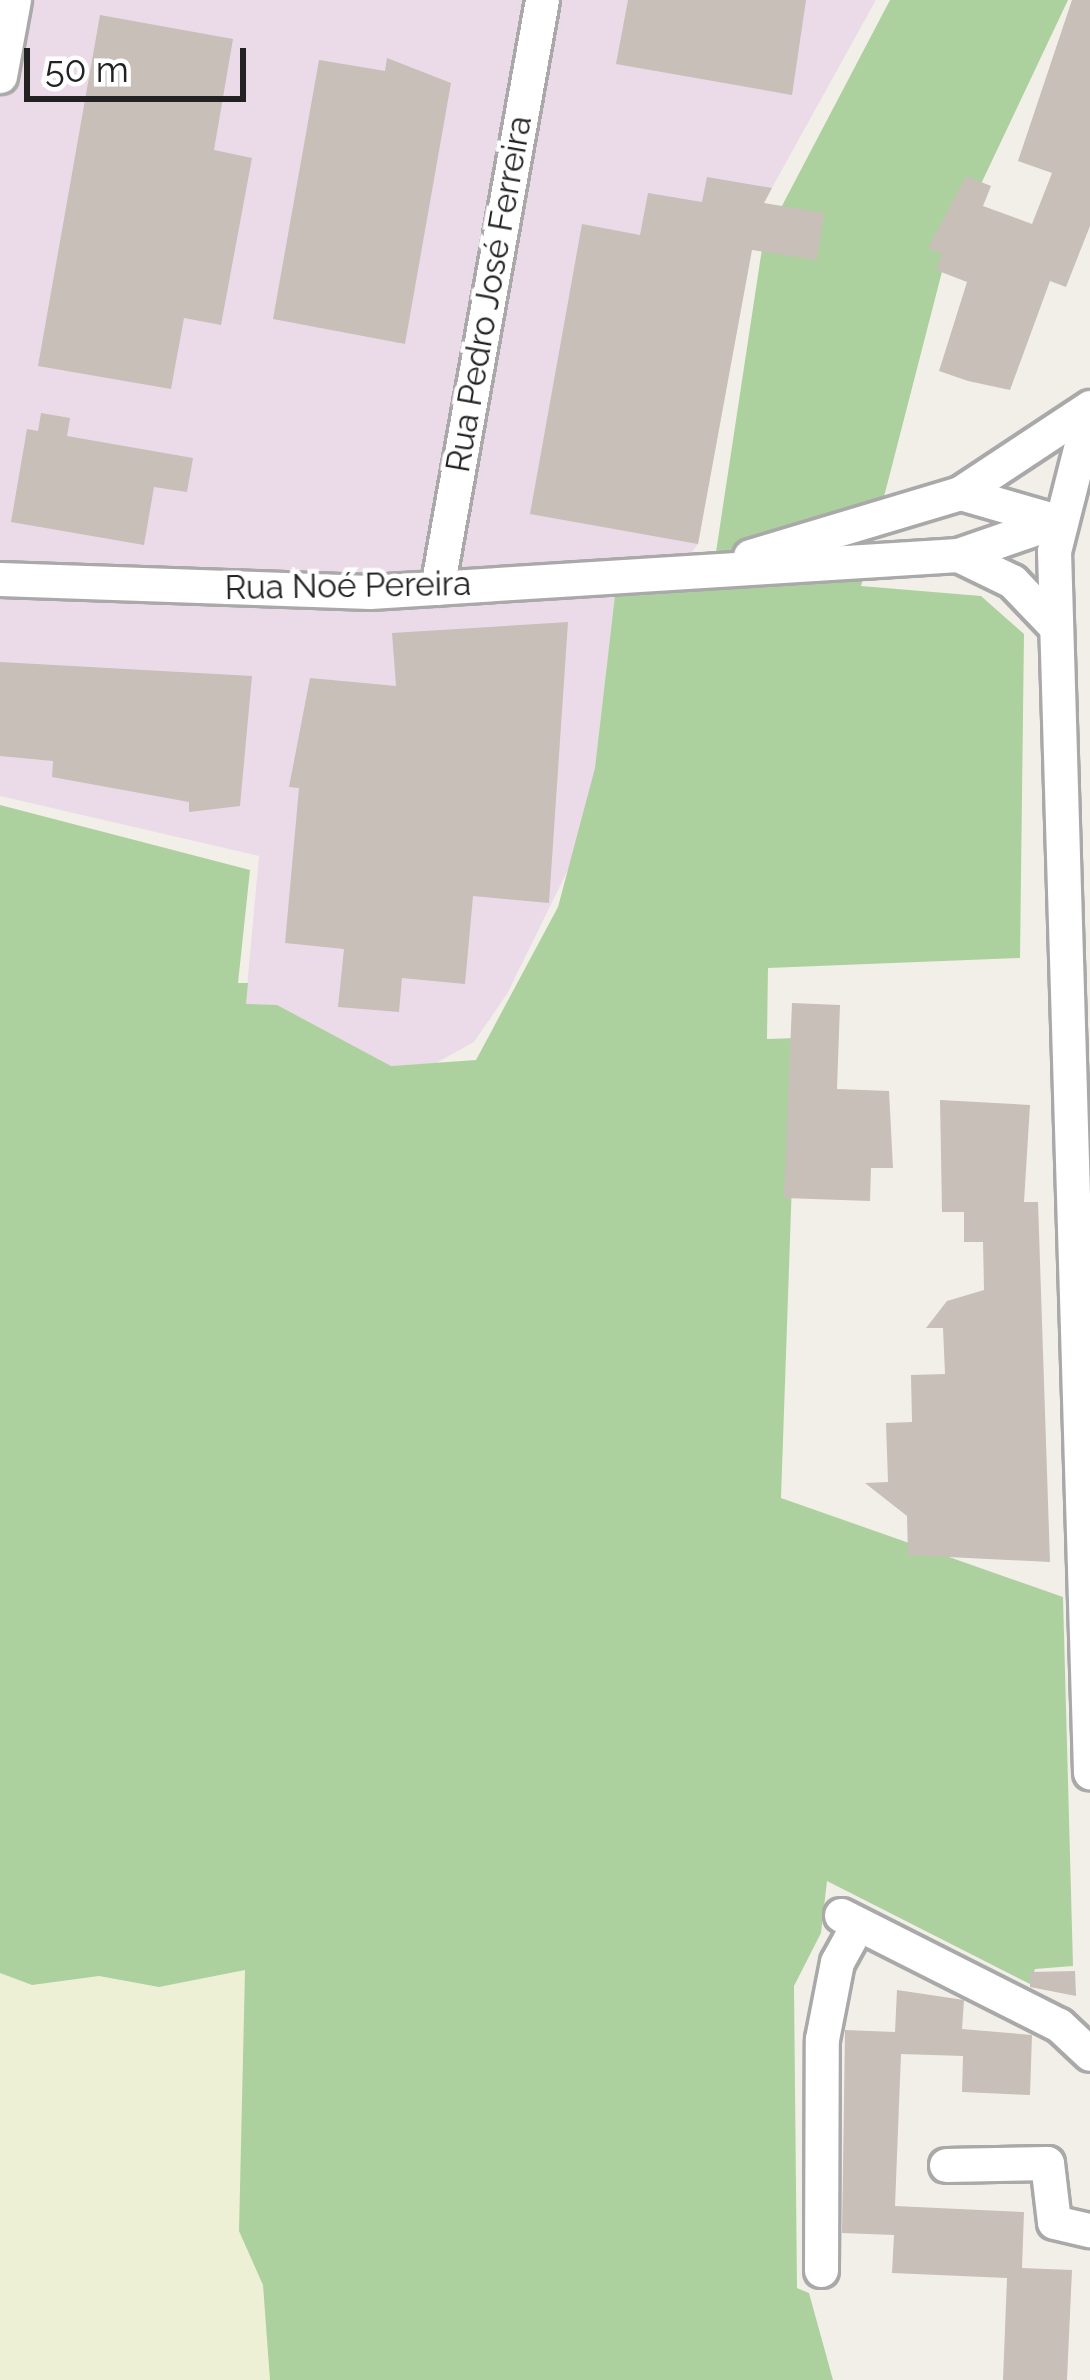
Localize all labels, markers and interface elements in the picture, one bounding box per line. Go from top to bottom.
scale bar [30,24,252,98]
text: 50 m [45,48,129,90]
street label: Rua Pedro José Ferreira [438,112,540,476]
street label: Rua Noé Pereira [224,564,472,608]

